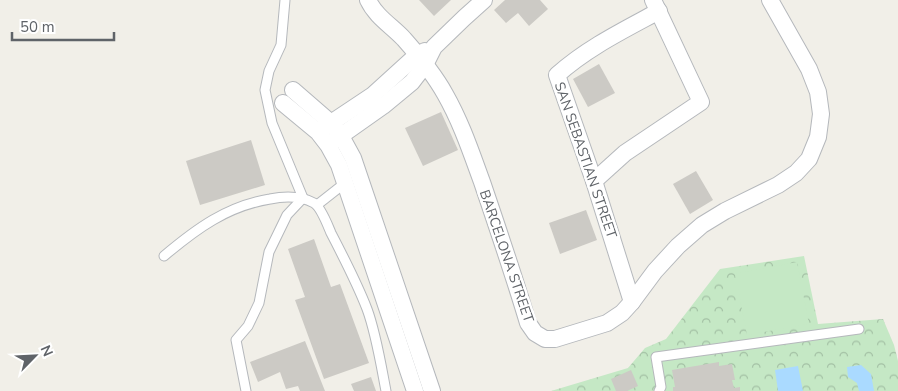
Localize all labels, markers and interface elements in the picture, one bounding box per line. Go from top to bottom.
scale bar [12,10,115,42]
text: 50 m [20,17,55,37]
street label: SAN SEBASTIAN STREET [550,79,621,241]
street label: BARCELONA STREET [475,187,538,326]
north arrow [10,331,60,381]
text: N [36,342,57,360]

